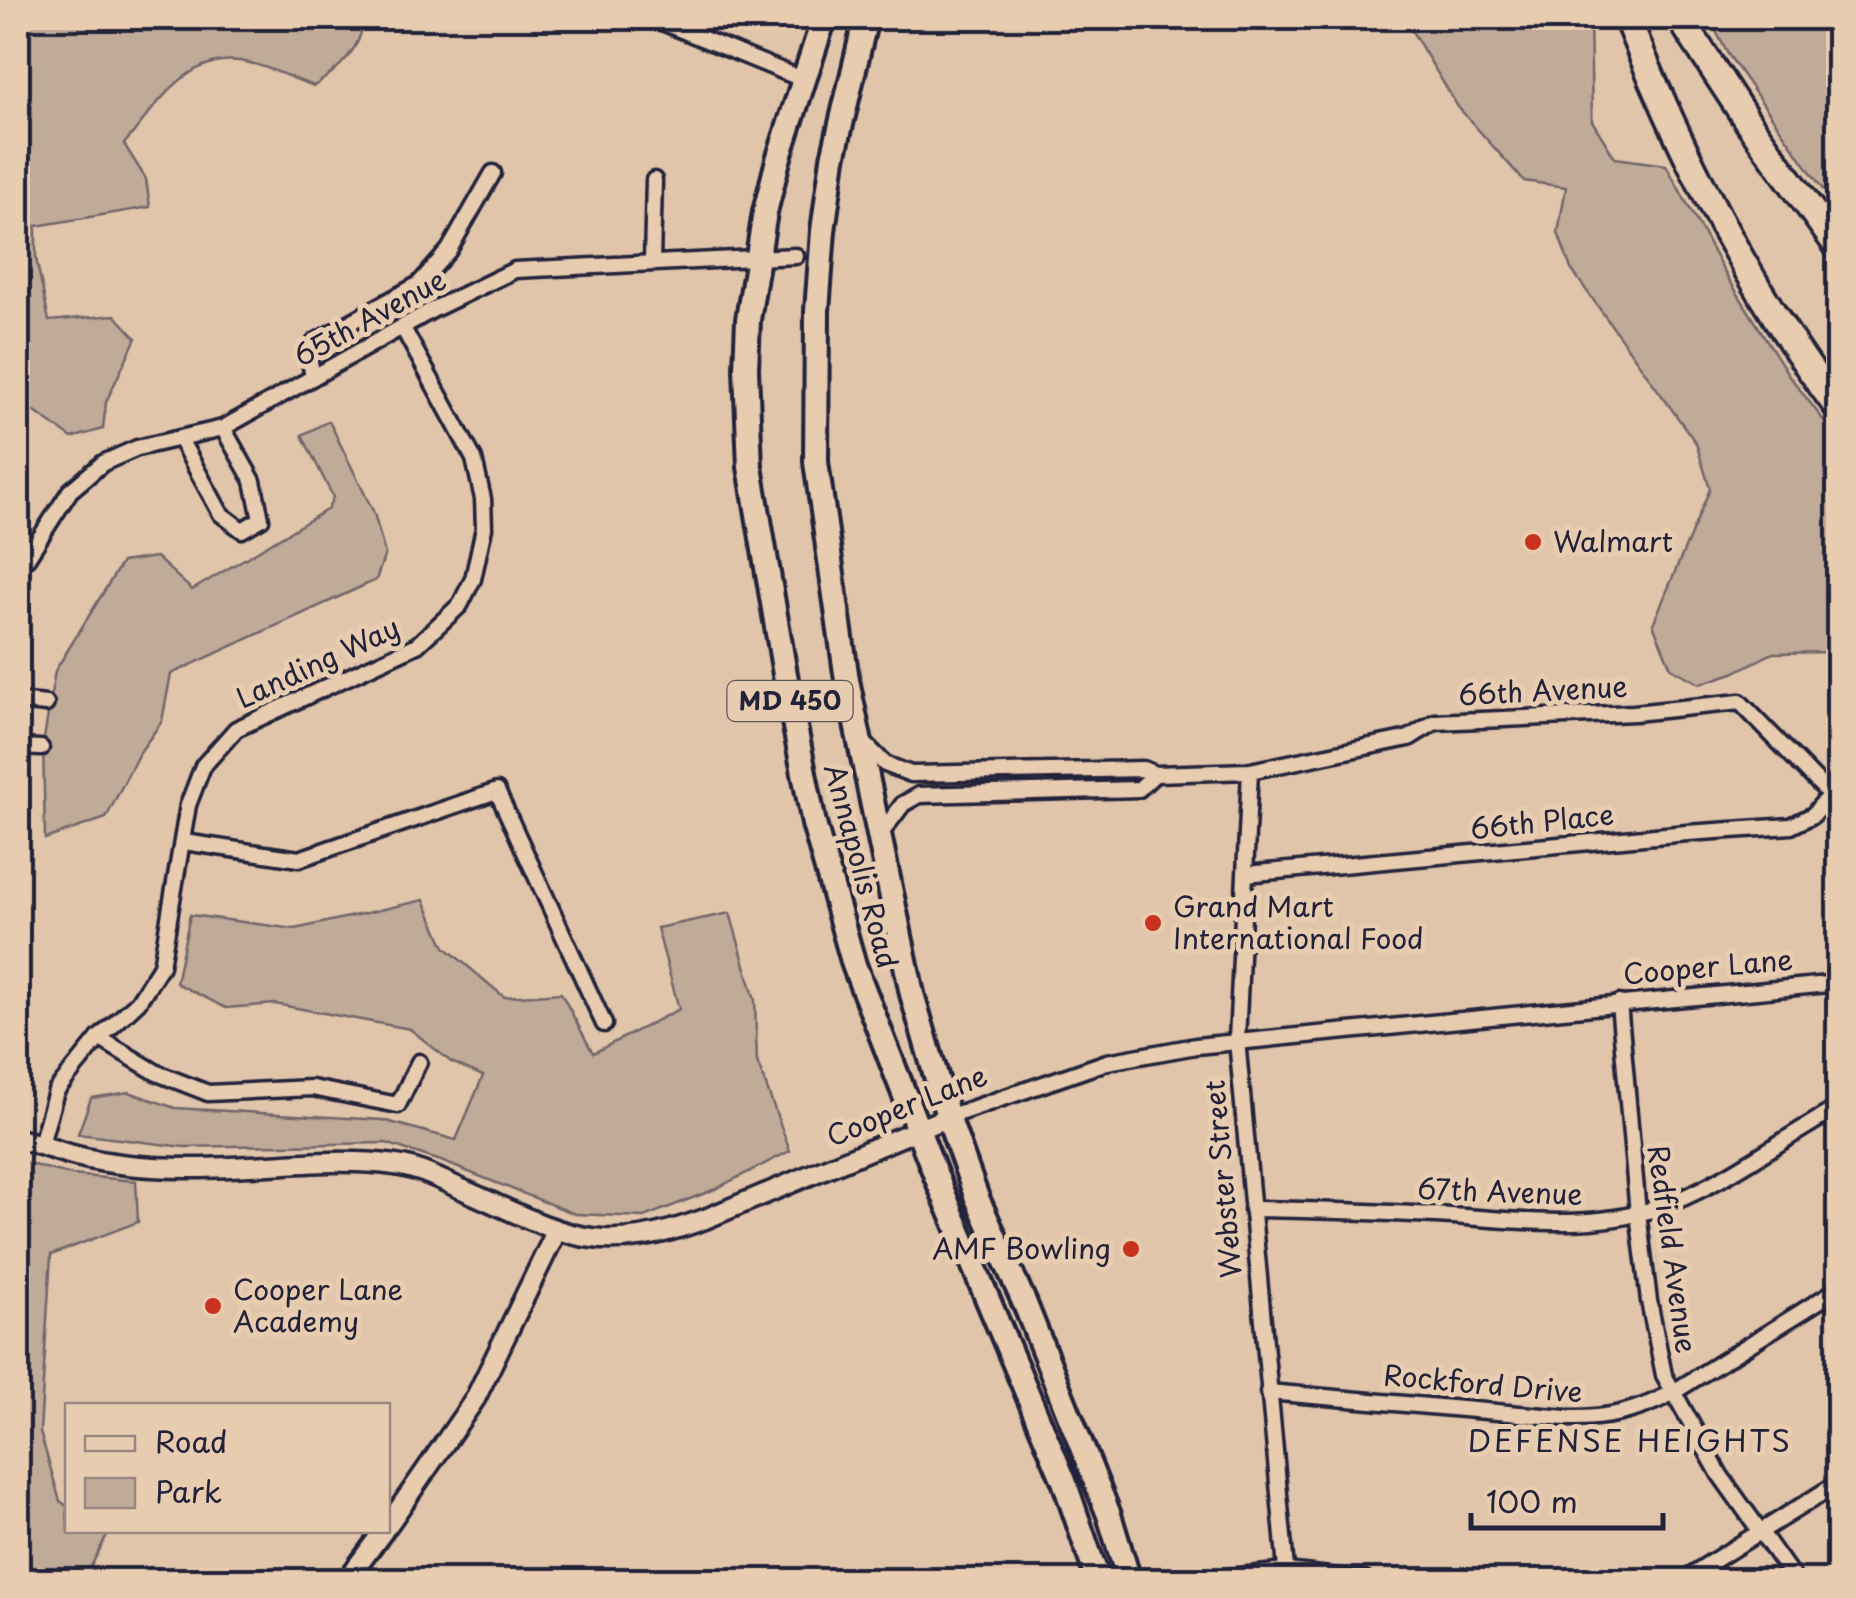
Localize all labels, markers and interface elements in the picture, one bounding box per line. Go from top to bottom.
street label: 65th Avenue [285,257,453,376]
place label: Walmart [1553,519,1673,562]
marker: Walmart [1522,531,1544,553]
street label: Landing Way [228,605,406,718]
street label: 66th Avenue [1457,664,1629,715]
road number: MD 450 [728,681,852,721]
street label: Annapolis Road [814,758,910,973]
street label: 66th Place [1468,792,1616,849]
place label: Grand Mart International Food [1173,884,1424,959]
marker: Grand Mart International Food [1142,912,1164,934]
street label: Cooper Lane [1621,937,1795,994]
street label: Cooper Lane [819,1053,993,1156]
street label: Webster Street [1191,1078,1252,1280]
street label: Redfield Avenue [1638,1142,1709,1356]
street label: 67th Avenue [1417,1166,1583,1215]
place label: AMF Bowling [932,1226,1111,1269]
marker: AMF Bowling [1120,1238,1142,1260]
place label: Cooper Lane Academy [233,1267,403,1342]
marker: Cooper Lane Academy [202,1295,224,1317]
street label: Rockford Drive [1382,1352,1584,1413]
legend [65,1403,390,1533]
district label: DEFENSE HEIGHTS [1467,1417,1793,1462]
text: Road [155,1418,228,1463]
text: Park [155,1468,222,1513]
scale bar [1471,1468,1664,1530]
text: 100 m [1486,1478,1578,1523]

